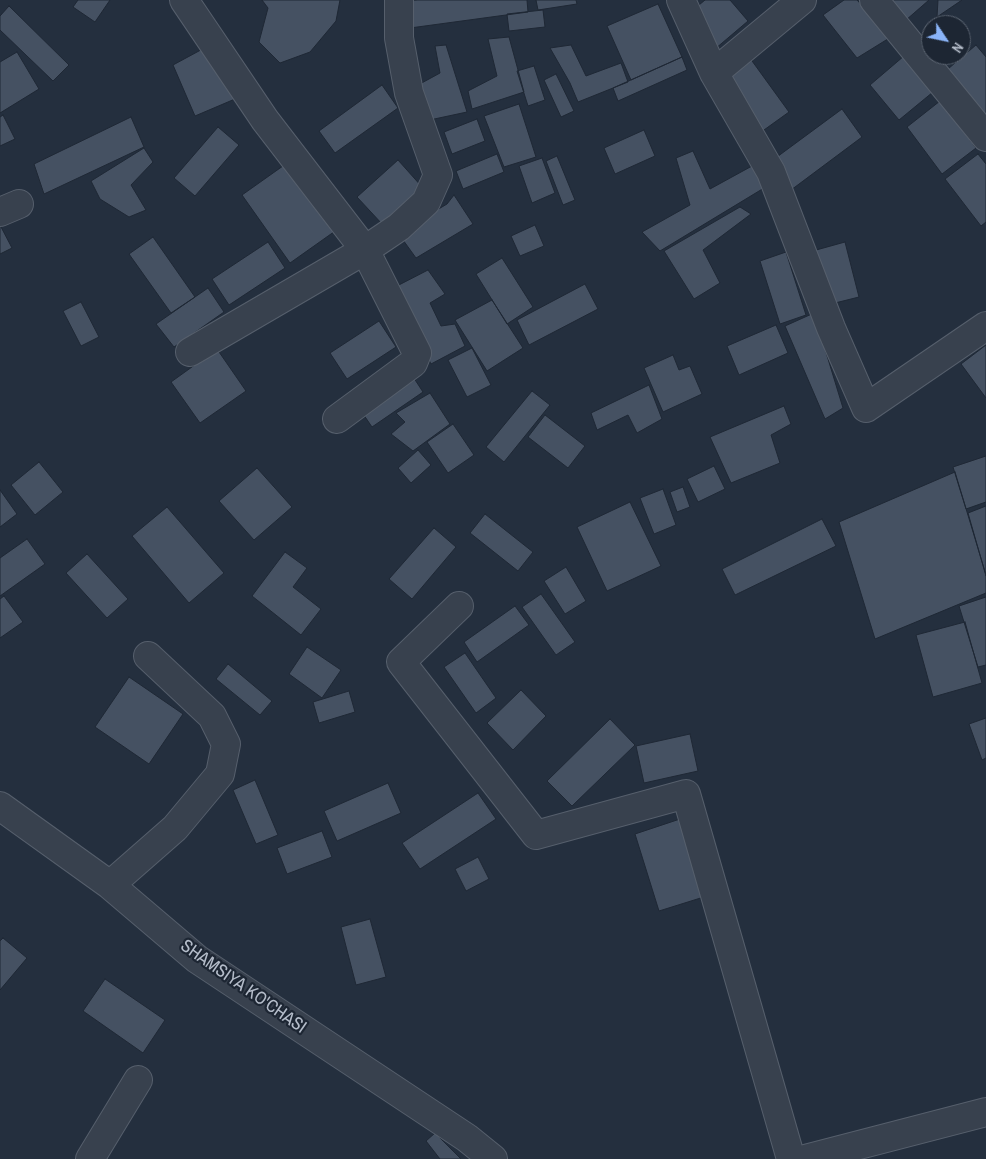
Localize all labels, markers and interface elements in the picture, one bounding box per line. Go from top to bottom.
north arrow [921,15,971,65]
text: N [948,39,967,56]
street label: SHAMSIYA KO'CHASI [176,936,310,1038]

